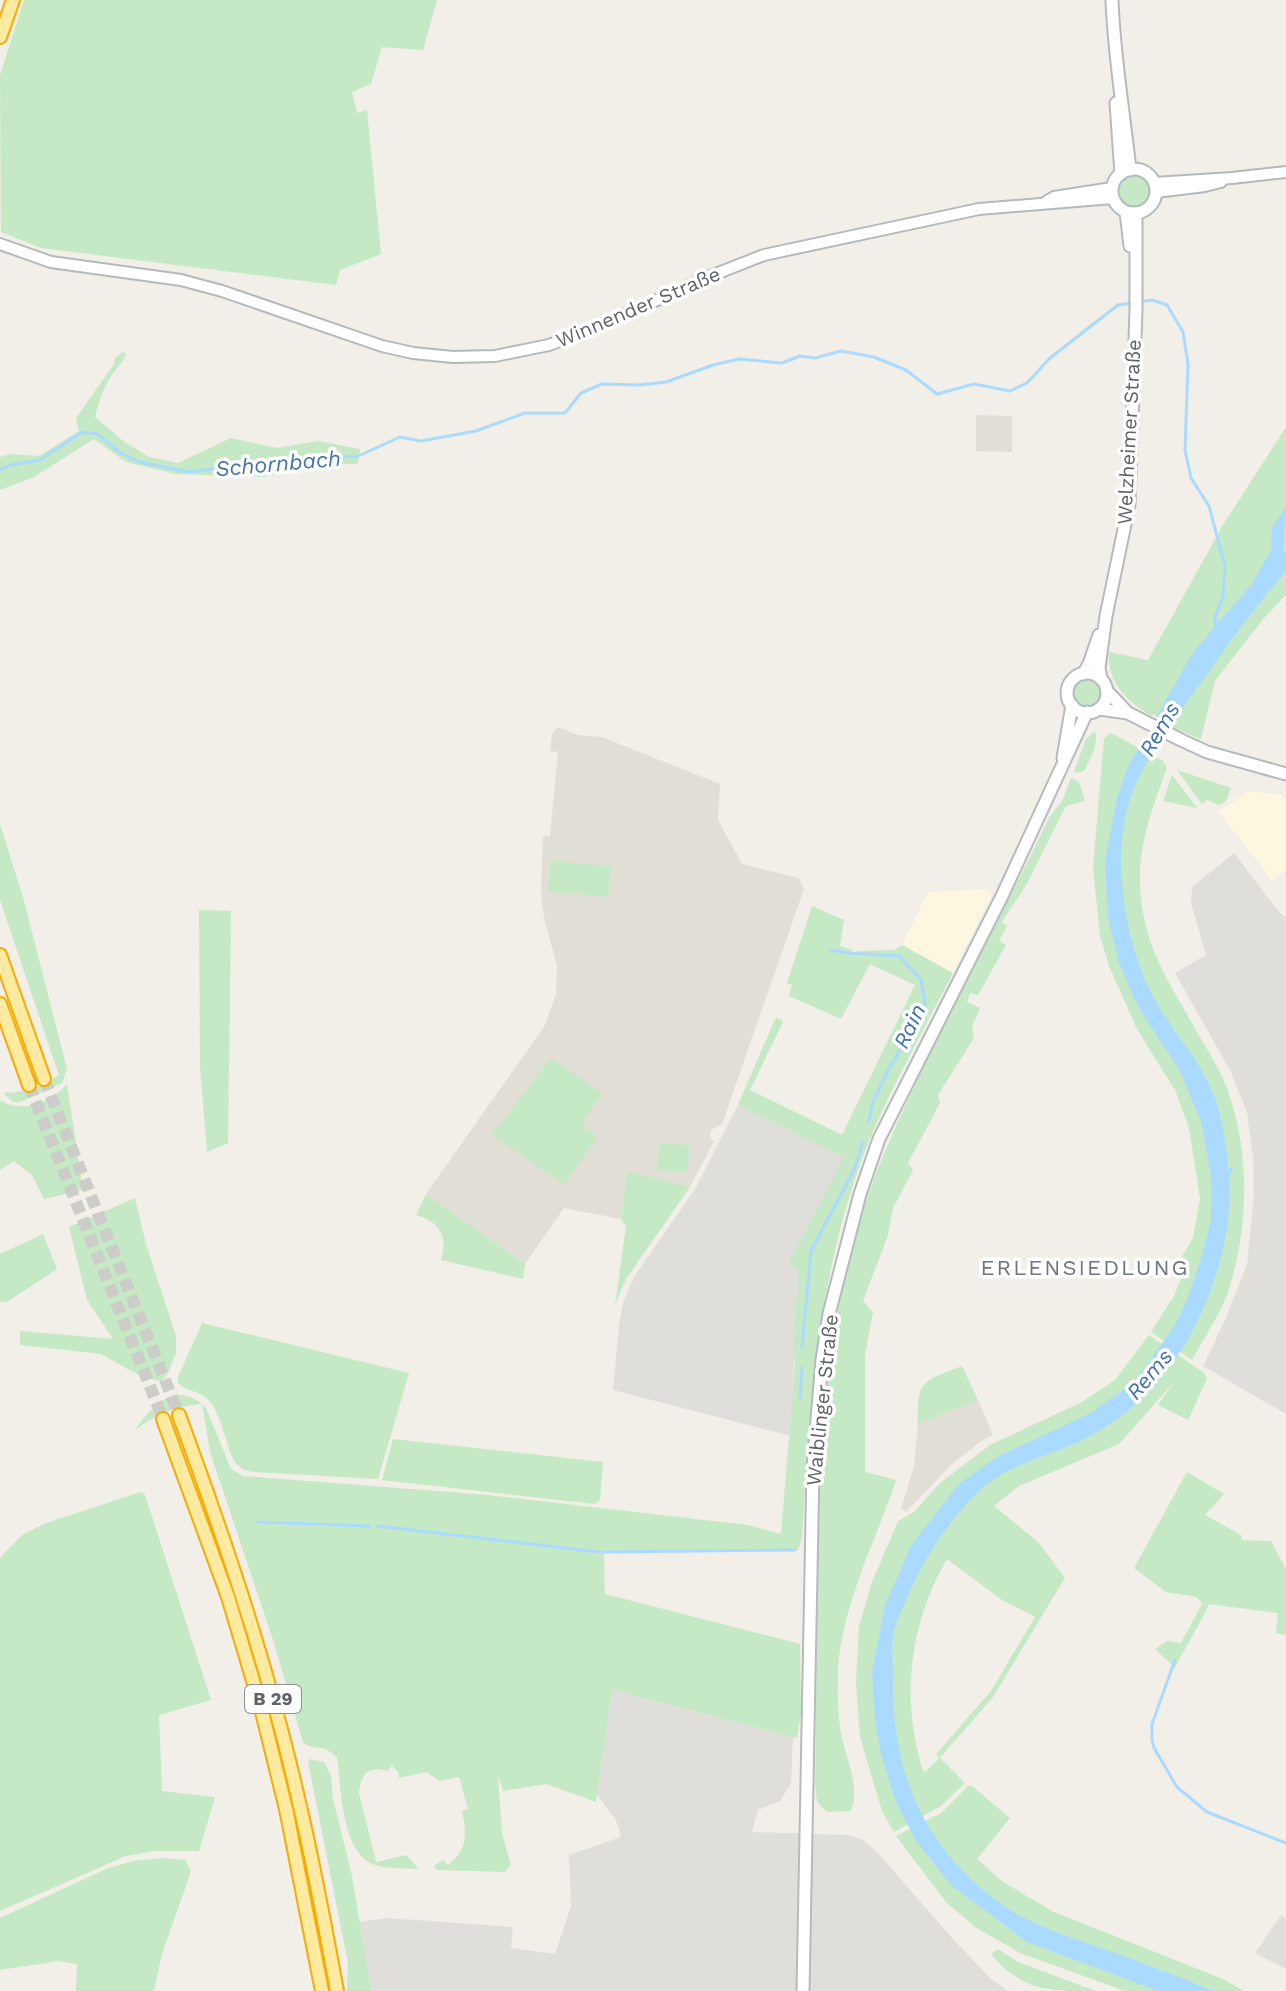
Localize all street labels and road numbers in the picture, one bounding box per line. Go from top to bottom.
street label: Winnender Straße [552,262,724,352]
street label: Welzheimer Straße [1112,339,1146,525]
street label: Waiblinger Straße [801,1313,843,1487]
road number: B 29 [245,1685,301,1713]

